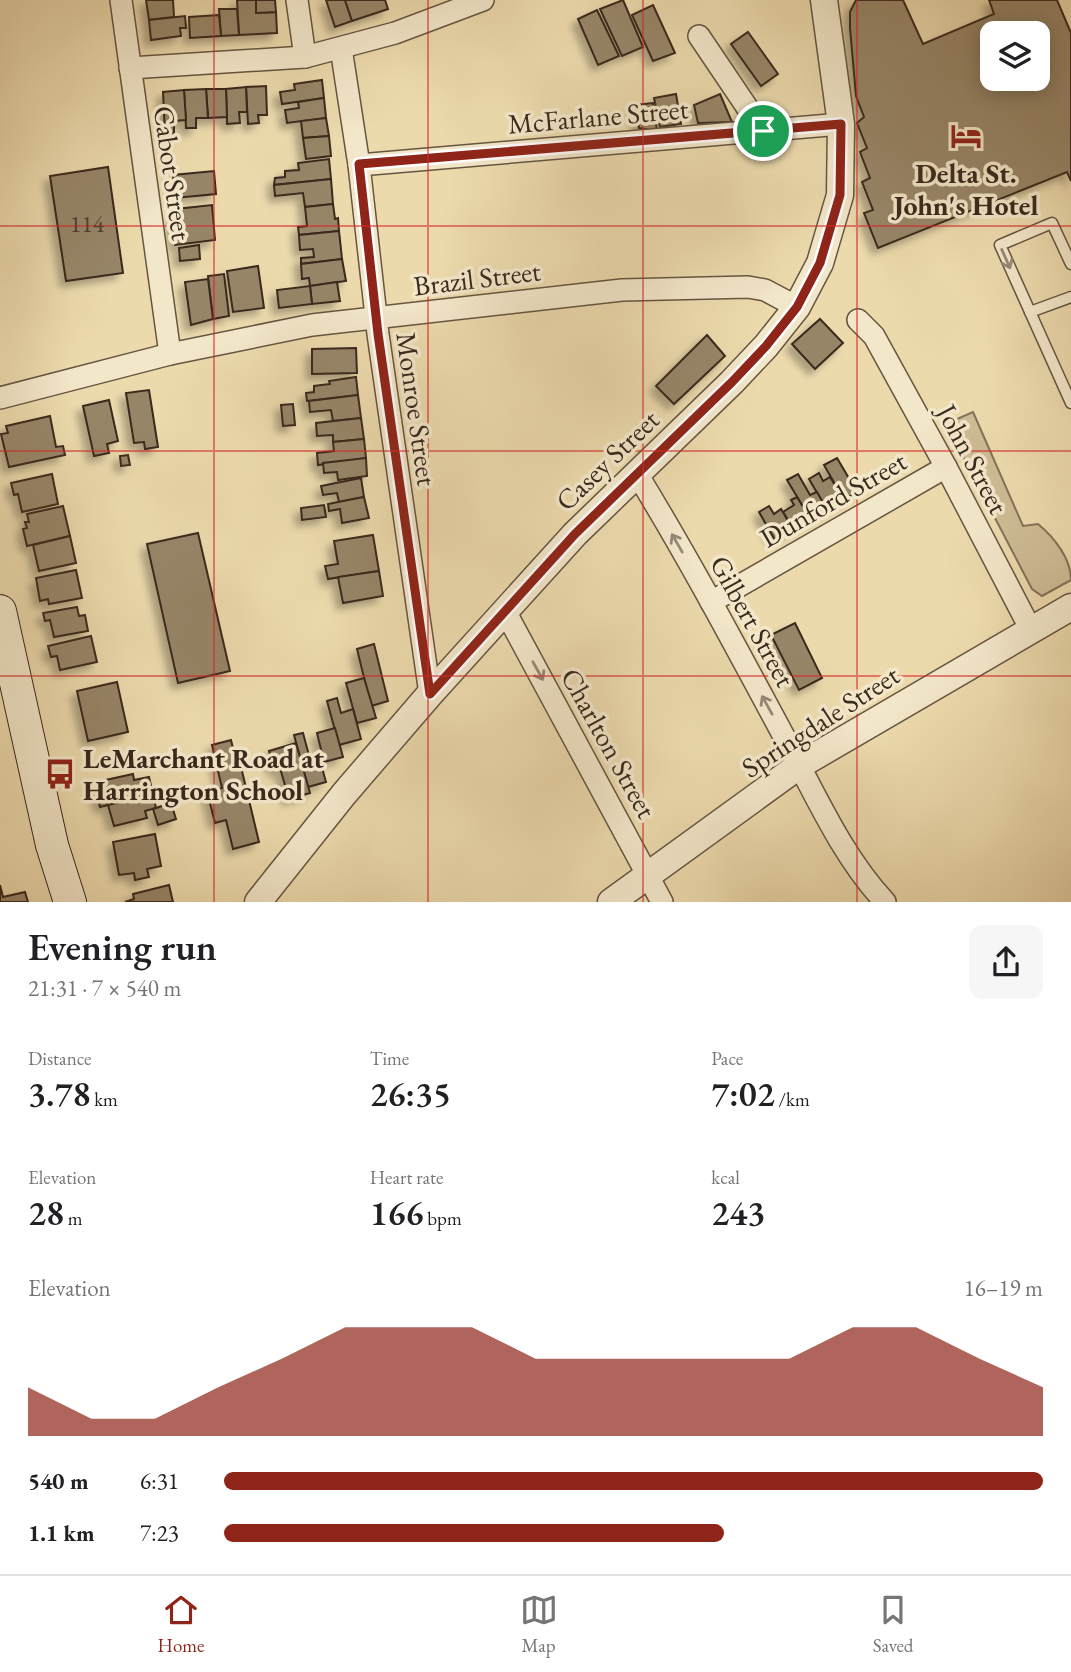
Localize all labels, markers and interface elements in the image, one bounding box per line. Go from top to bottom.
map controls [980,21,1050,91]
button: layers [980,21,1050,91]
street label: McFarlane Street [506,90,690,142]
pin [733,101,793,161]
street label: Cabot Street [146,104,200,243]
icon: arrive [744,112,782,150]
hotel icon: Delta St. John's Hotel [949,119,983,153]
place label: Delta St. John's Hotel [891,155,1038,223]
house number: 114 [70,208,105,239]
one-way arrow [1000,247,1013,269]
street label: Brazil Street [411,252,543,304]
street label: Monroe Street [388,330,446,488]
street label: John Street [928,396,1017,520]
street label: Casey Street [548,402,667,518]
street label: Dunford Street [753,442,913,555]
one-way arrow [670,533,683,554]
street label: Gilbert Street [702,549,804,693]
street label: Springdale Street [734,657,906,785]
one-way arrow [532,660,545,681]
street label: Charlton Street [553,662,665,825]
one-way arrow [760,696,774,716]
place label: LeMarchant Road at Harrington School [83,740,324,808]
bus stop icon: LeMarchant Road at Harrington School [43,757,77,791]
text: Evening run [28,922,217,971]
button: share [969,925,1043,999]
text: 21:31 · 7 × 540 m [28,973,181,1003]
text: Distance [28,1046,91,1071]
text: Time [370,1046,409,1071]
text: Pace [711,1046,743,1071]
text: 3.78 [28,1071,90,1116]
text: 26:35 [370,1071,451,1116]
text: 7:02 [711,1071,775,1116]
text: km [90,1087,118,1112]
text: /km [775,1087,810,1112]
text: Elevation [28,1165,96,1190]
text: Heart rate [370,1165,443,1190]
text: kcal [711,1165,740,1190]
text: 28 [28,1190,64,1235]
text: 166 [370,1190,424,1235]
text: 243 [711,1190,765,1235]
text: m [64,1206,83,1231]
text: bpm [424,1206,462,1231]
text: Elevation [28,1273,111,1303]
text: 16–19 m [964,1273,1043,1303]
text: 540 m [28,1466,89,1496]
text: 6:31 [140,1466,179,1496]
text: 1.1 km [28,1518,95,1548]
text: 7:23 [140,1518,179,1548]
tab: Home [158,1591,205,1658]
tab: Map [520,1591,558,1658]
tab: Saved [873,1591,913,1658]

